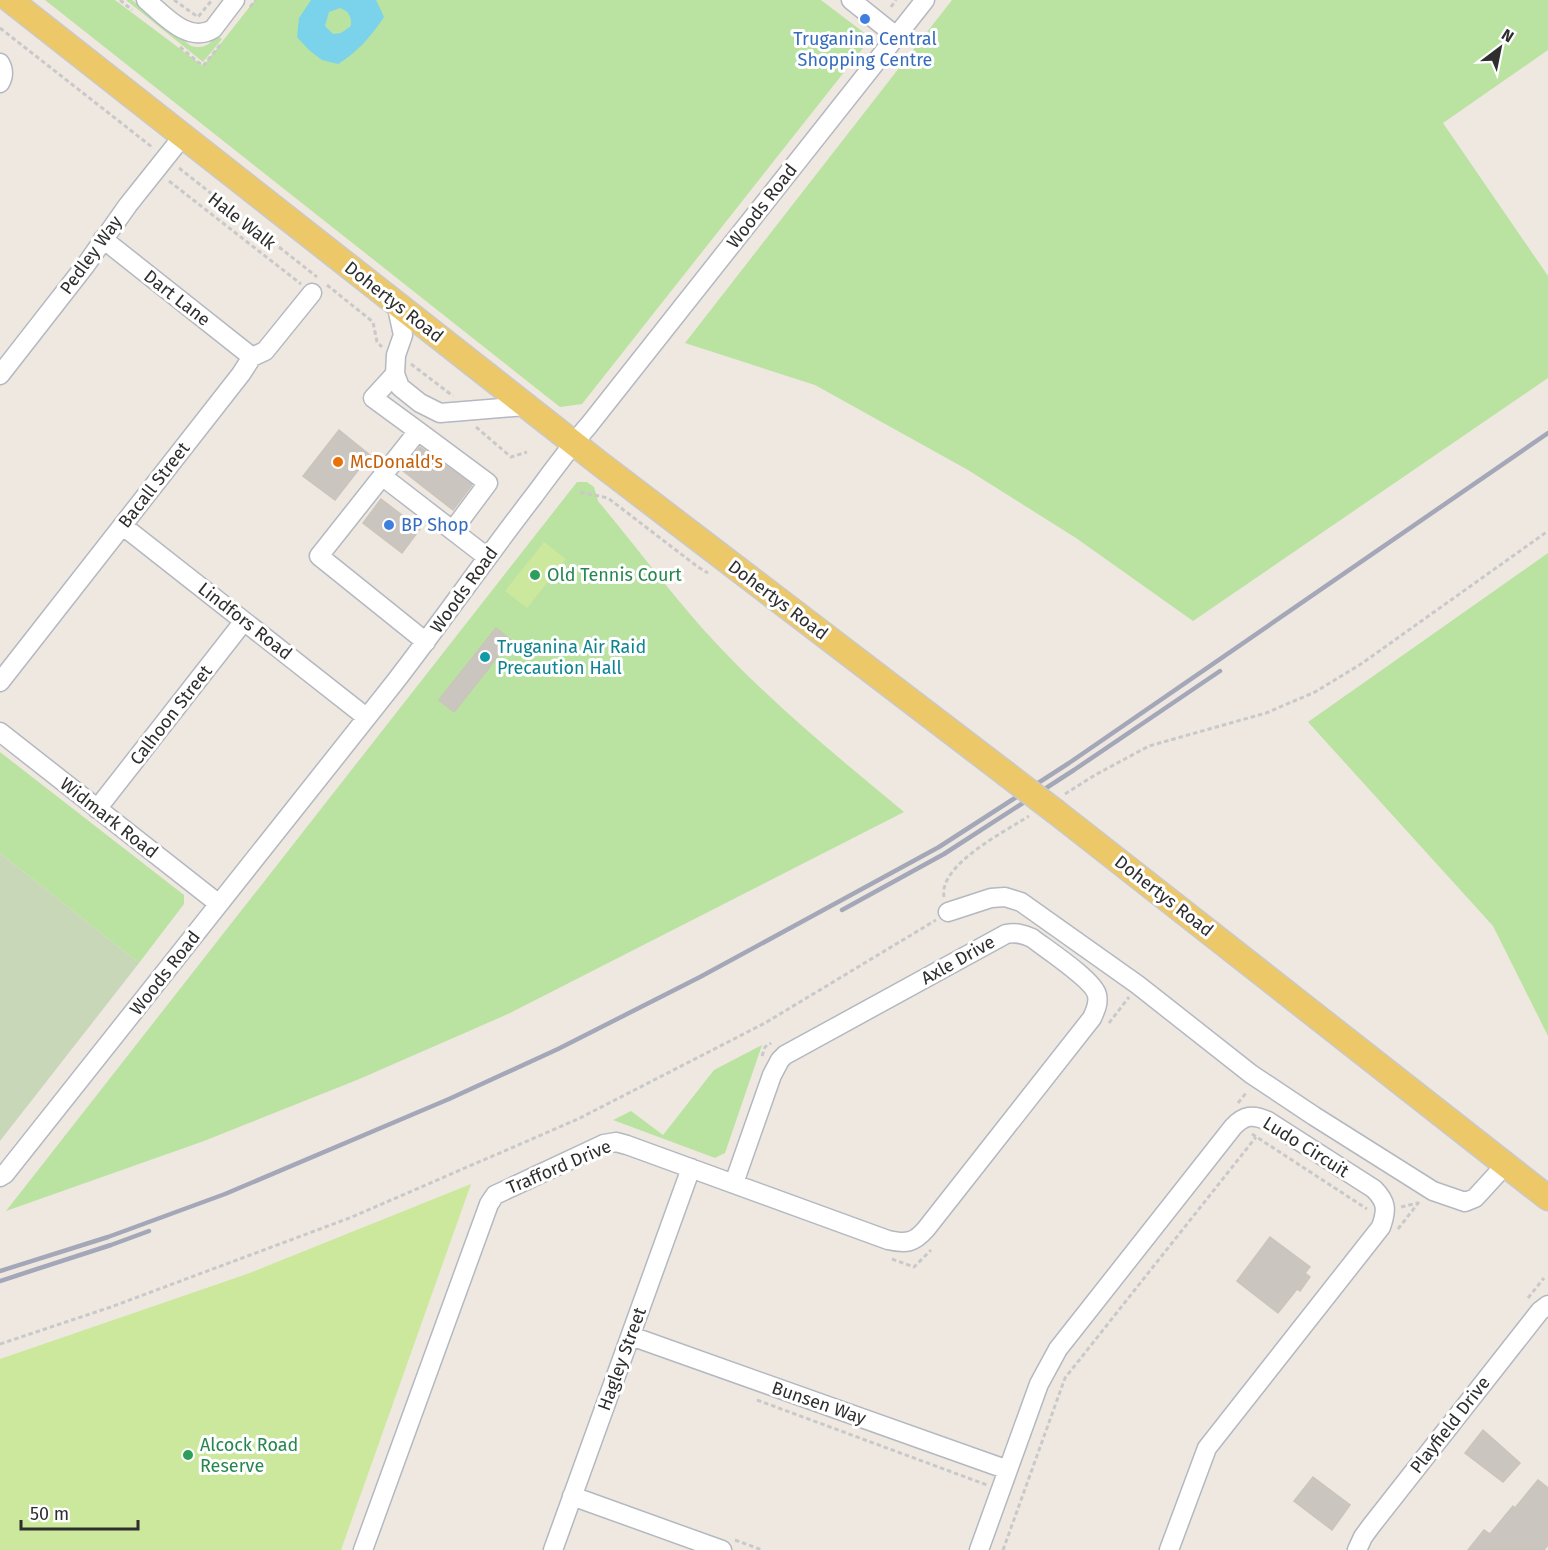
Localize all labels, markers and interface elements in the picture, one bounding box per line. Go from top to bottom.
marker: Truganina Central Shopping Centre [858,12,872,26]
north arrow [1470,18,1530,78]
text: N [1498,25,1517,47]
place label: Truganina Central Shopping Centre [793,28,937,71]
street label: Woods Road [722,159,802,253]
street label: Hale Walk [204,188,281,255]
street label: Pedley Way [55,211,127,299]
street label: Dohertys Road [340,257,448,347]
street label: Dart Lane [139,265,215,331]
street label: Bacall Street [114,437,195,532]
place label: McDonald's [350,451,443,473]
marker: McDonald's [331,455,345,469]
place label: BP Shop [401,514,469,536]
marker: BP Shop [382,518,396,532]
street label: Woods Road [425,543,503,637]
street label: Dohertys Road [724,555,832,645]
place label: Old Tennis Court [547,564,682,586]
marker: Old Tennis Court [528,568,542,582]
street label: Lindfors Road [194,578,296,664]
place label: Truganina Air Raid Precaution Hall [497,636,646,679]
marker: Truganina Air Raid Precaution Hall [478,650,492,664]
street label: Calhoon Street [125,660,217,769]
street label: Widmark Road [56,773,162,863]
street label: Dohertys Road [1110,851,1218,941]
street label: Woods Road [125,926,205,1020]
street label: Axle Drive [917,931,999,989]
street label: Ludo Circuit [1259,1112,1353,1182]
street label: Trafford Drive [503,1135,615,1199]
street label: Hagley Street [593,1304,651,1414]
street label: Playfield Drive [1405,1372,1495,1478]
street label: Bunsen Way [769,1377,869,1429]
place label: Alcock Road Reserve [200,1434,298,1477]
marker: Alcock Road Reserve [181,1448,195,1462]
scale bar [21,1493,138,1531]
text: 50 m [30,1503,69,1525]

